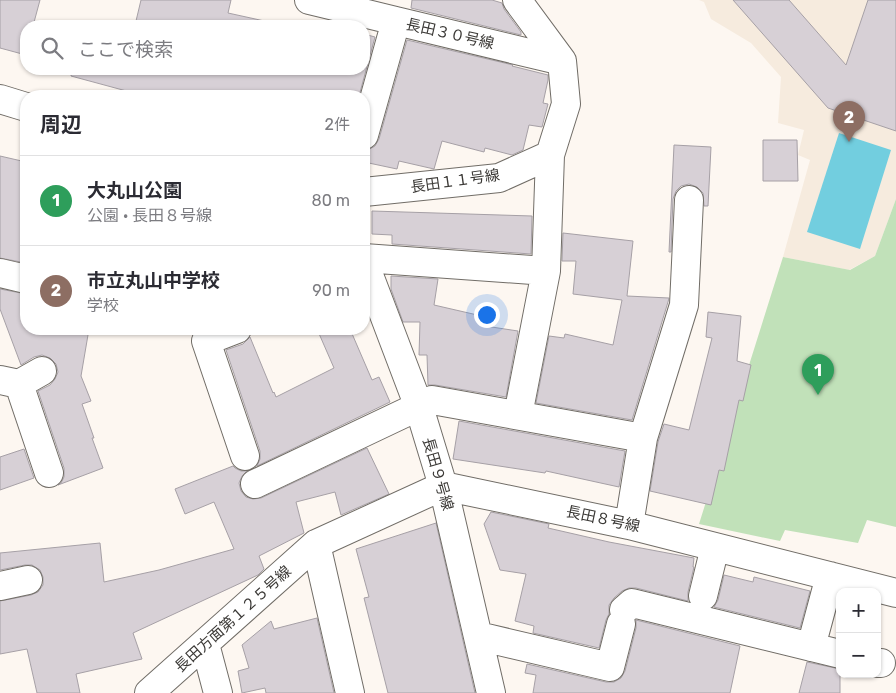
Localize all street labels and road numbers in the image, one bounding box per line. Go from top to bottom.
street label: 長田３０号線 [404,15,496,53]
street label: 長田１１号線 [409,166,501,196]
street label: 長田９号線 [419,435,457,513]
street label: 長田８号線 [564,502,642,536]
street label: 長田方面第１２５号線 [171,562,295,676]

